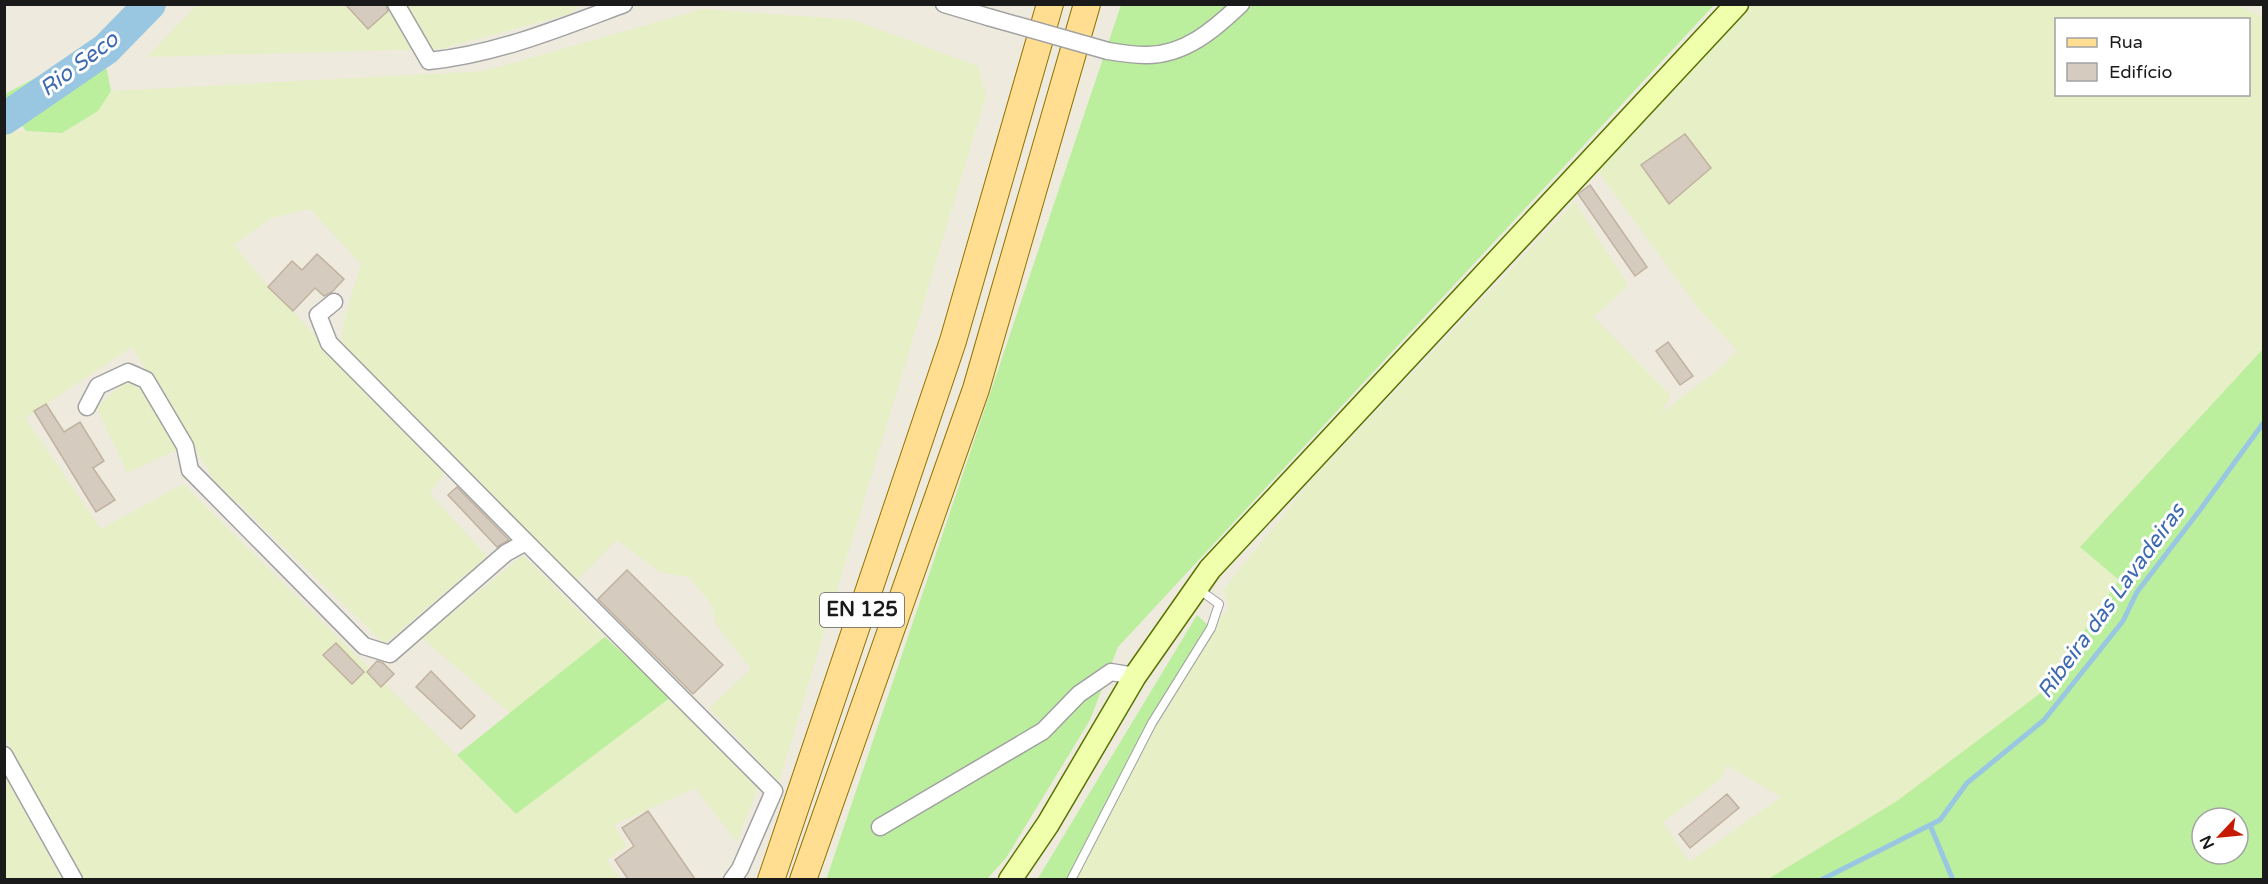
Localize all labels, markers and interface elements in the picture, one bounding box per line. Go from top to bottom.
legend [2055,18,2250,96]
water label: Rio Seco [35,25,125,102]
text: Rua [2109,31,2143,53]
text: Edifício [2109,61,2173,83]
water label: Ribeira das Lavadeiras [2032,498,2191,703]
road number: EN 125 [820,593,904,627]
north arrow [2190,806,2250,866]
text: N [2196,832,2219,852]

